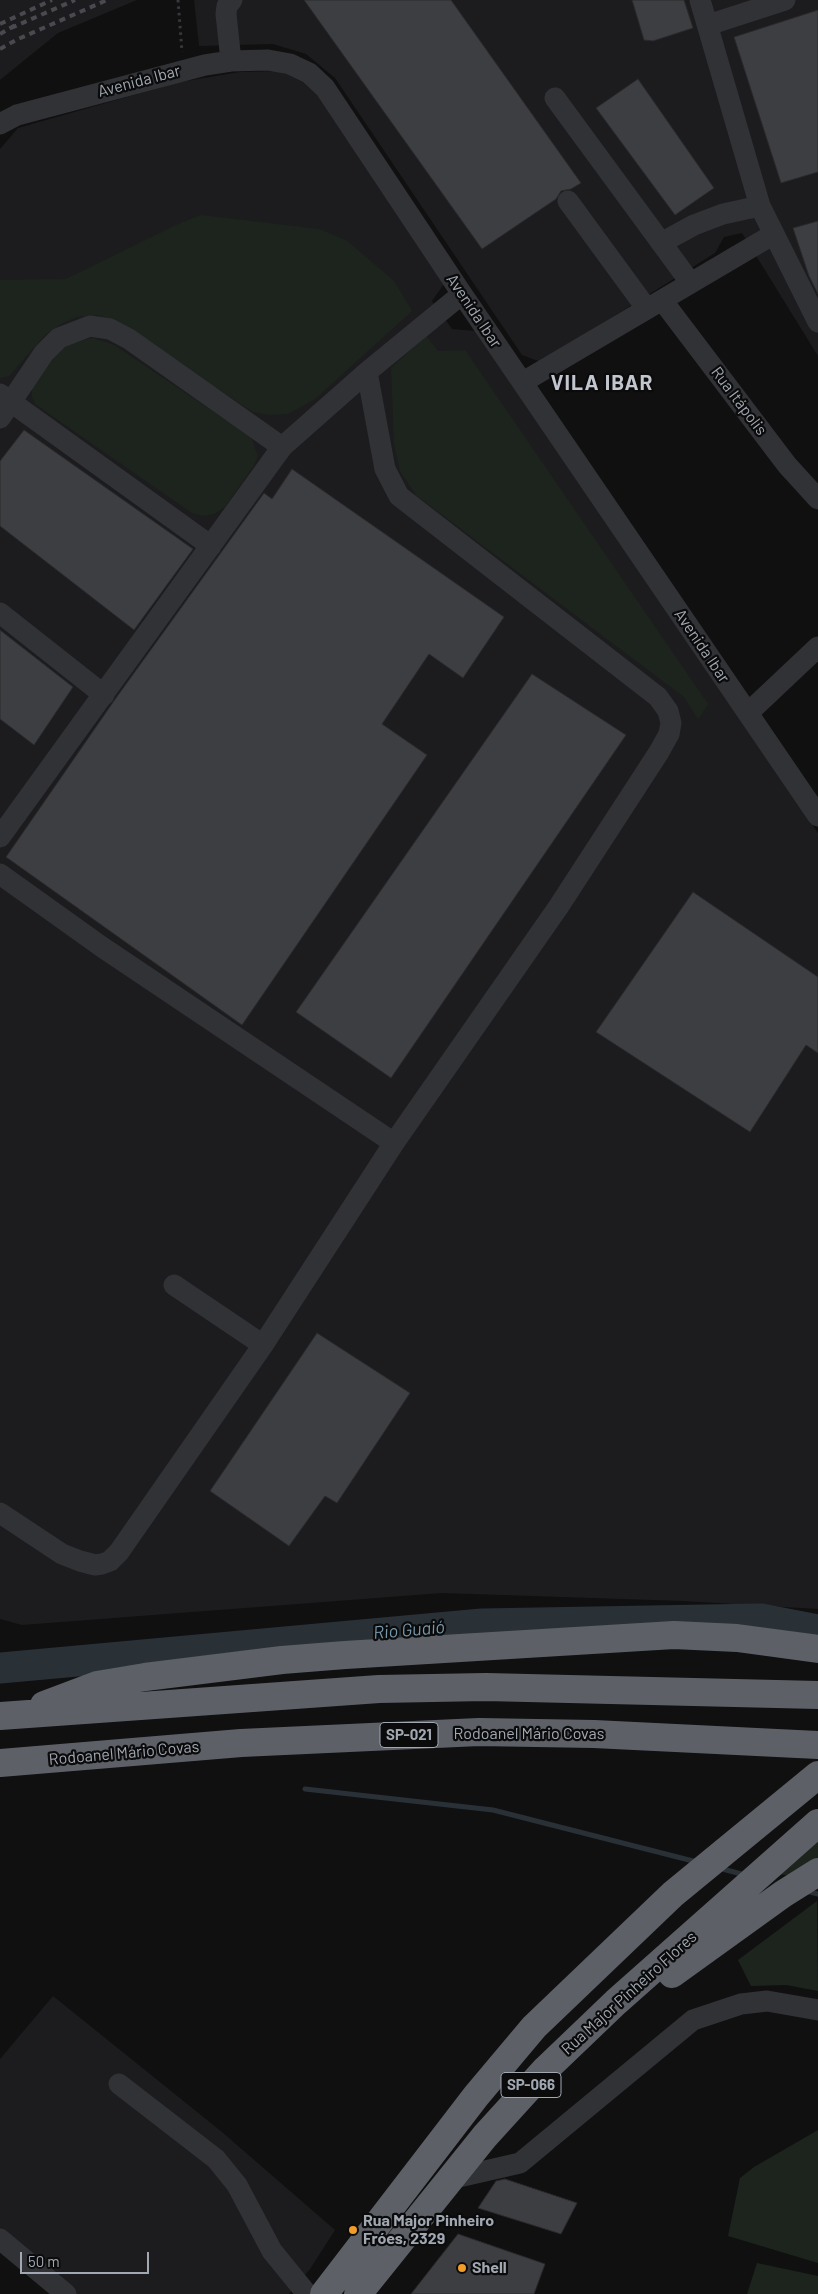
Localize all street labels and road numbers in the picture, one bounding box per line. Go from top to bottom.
street label: Avenida Ibar [96,61,182,101]
street label: Avenida Ibar [442,270,506,352]
street label: Rua Itápolis [707,363,771,439]
street label: Avenida Ibar [670,605,734,687]
road number: SP-021 [380,1722,438,1748]
street label: Rodoanel Mário Covas [454,1724,604,1744]
street label: Rodoanel Mário Covas [48,1737,200,1769]
street label: Rua Major Pinheiro Flores [557,1927,701,2059]
road number: SP-066 [501,2072,561,2098]

